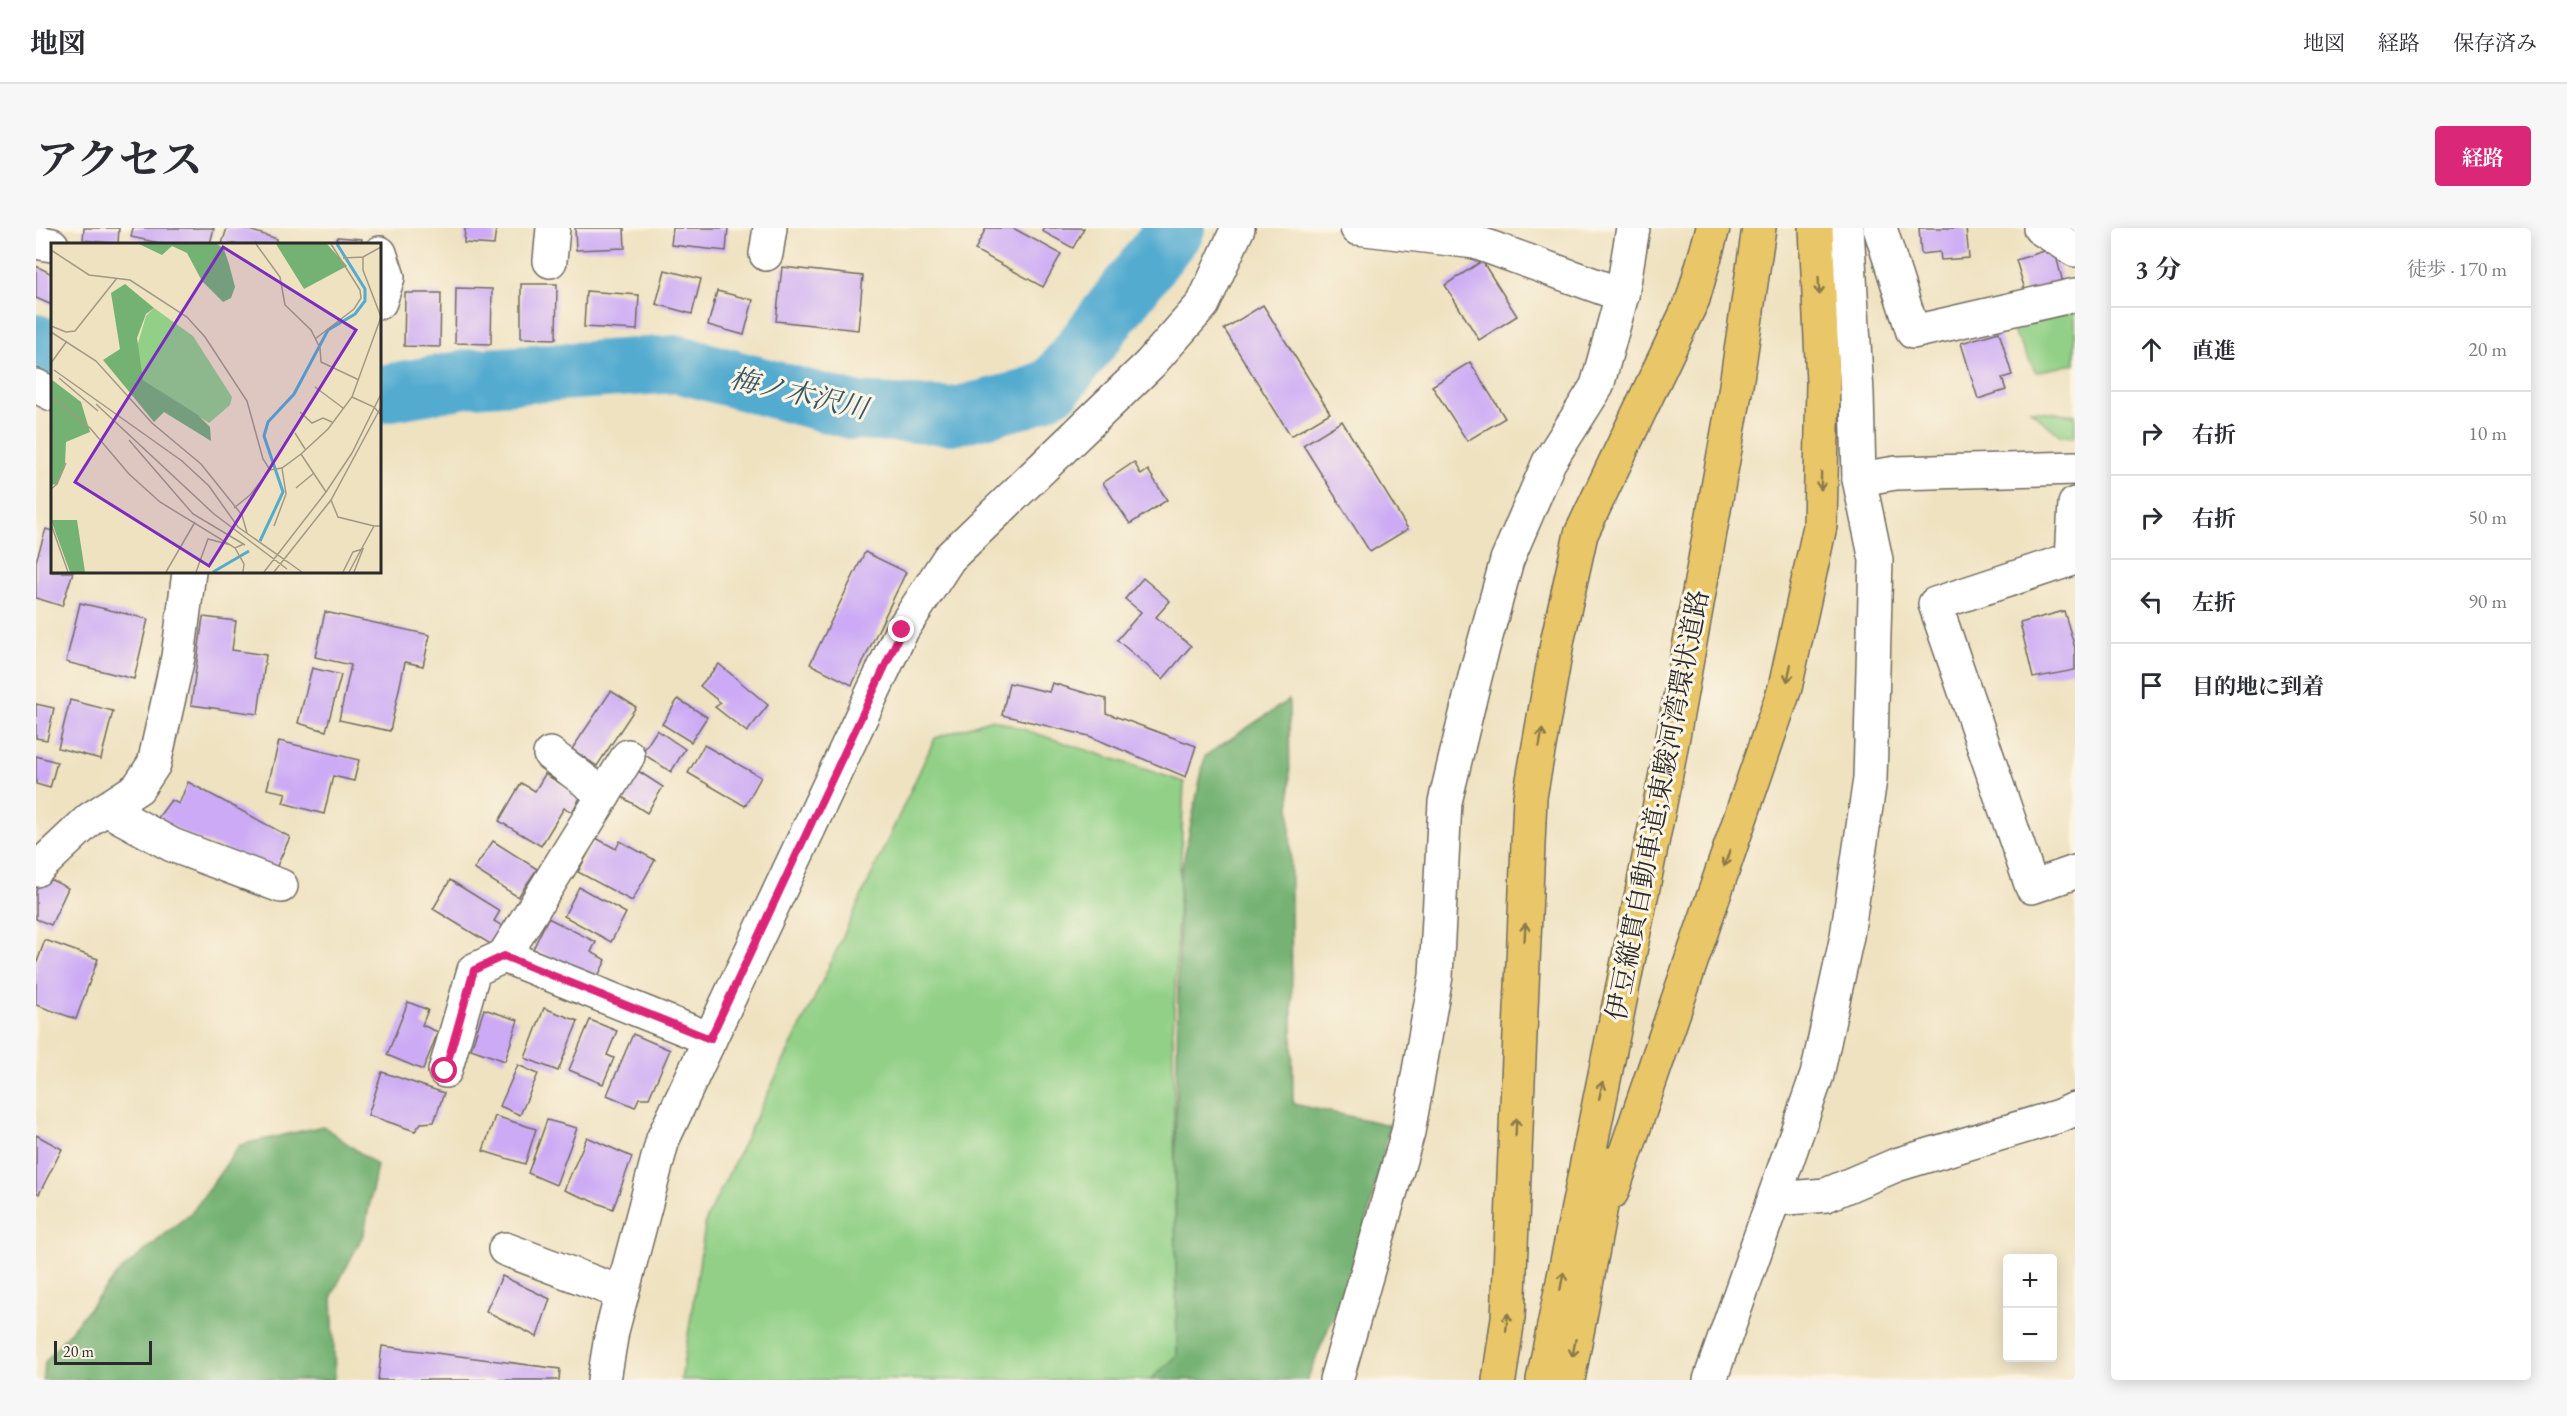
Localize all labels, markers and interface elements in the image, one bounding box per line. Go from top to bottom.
text: 地図 [30,25,86,61]
text: 地図 [2303,29,2345,56]
text: 経路 [2378,29,2420,56]
text: 保存済み [2453,29,2537,56]
button: 経路 [2435,126,2531,186]
text: アクセス [36,132,203,187]
inset map [51,243,381,573]
text: 3 分 [2135,252,2181,286]
text: 徒歩 · 170 m [2407,256,2507,282]
one-way arrow [1813,276,1824,296]
icon: ahead [2135,333,2168,366]
text: 直進 [2192,336,2236,365]
text: 20 m [2468,336,2507,362]
water label: 梅ノ木沢川 [727,360,874,427]
icon: right [2135,417,2168,450]
text: 右折 [2192,420,2236,449]
text: 10 m [2468,420,2507,446]
one-way arrow [1815,471,1827,491]
icon: right [2135,501,2168,534]
text: 右折 [2192,504,2236,533]
text: 50 m [2468,504,2507,530]
icon: left [2135,585,2168,618]
street label: 伊豆縦貫自動車道;東駿河湾環状道路 [1598,587,1716,1023]
text: 左折 [2192,588,2236,617]
text: 90 m [2468,588,2507,614]
route end [888,616,914,642]
one-way arrow [1783,663,1794,682]
icon: arrive [2135,669,2168,702]
text: 目的地に到着 [2192,672,2324,701]
one-way arrow [1536,729,1547,749]
one-way arrow [1720,848,1731,867]
one-way arrow [1519,923,1530,943]
route start [431,1057,457,1083]
one-way arrow [1596,1081,1607,1100]
one-way arrow [1510,1118,1522,1138]
map controls [2003,1254,2057,1362]
button: + [2003,1254,2057,1308]
one-way arrow [1557,1272,1568,1292]
button: − [2003,1308,2057,1362]
one-way arrow [1502,1313,1513,1332]
scale bar [54,1338,152,1366]
one-way arrow [1568,1338,1579,1358]
text: 20 m [63,1341,94,1362]

